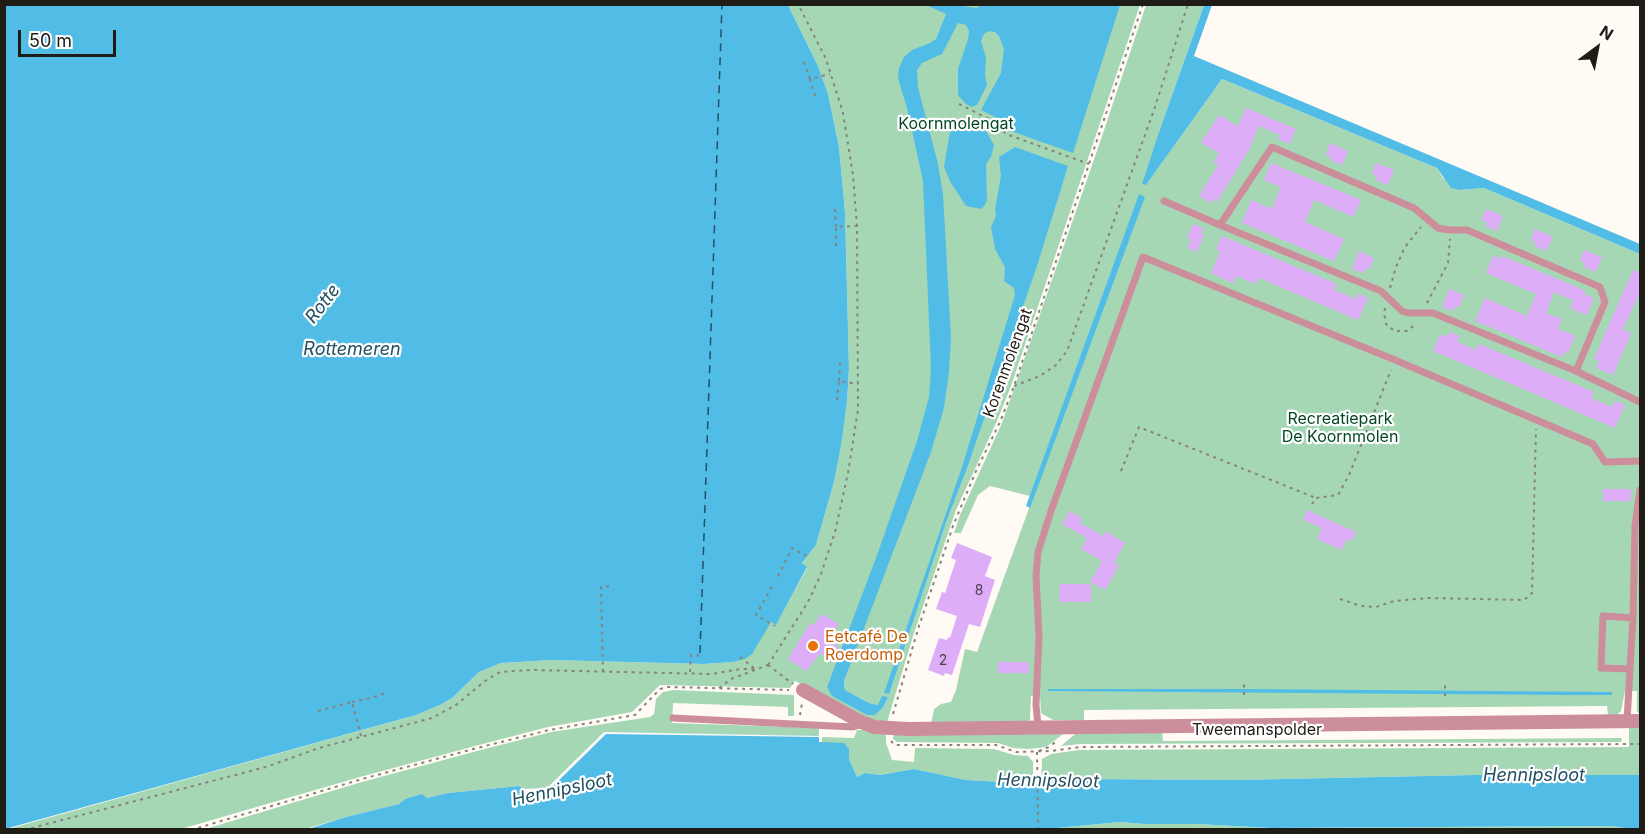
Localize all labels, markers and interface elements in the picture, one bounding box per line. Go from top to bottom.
scale bar [21,18,118,56]
north arrow [1567,18,1627,78]
text: N [1596,21,1617,44]
text: 50 m [29,30,72,51]
park label: Koornmolengat [898,114,1014,134]
water label: Rotte [301,280,345,328]
street label: Korenmolengat [979,306,1037,420]
water label: Rottemeren [303,339,401,361]
park label: Recreatiepark De Koornmolen [1282,409,1398,447]
house number: 8 [975,583,983,599]
place label: Eetcafé De Roerdomp [825,627,907,665]
marker: Eetcafé De Roerdomp [806,639,820,653]
house number: 2 [939,653,947,669]
street label: Tweemanspolder [1192,720,1322,740]
water label: Hennipsloot [1483,765,1585,787]
water label: Hennipsloot [510,769,614,811]
water label: Hennipsloot [997,769,1099,793]

